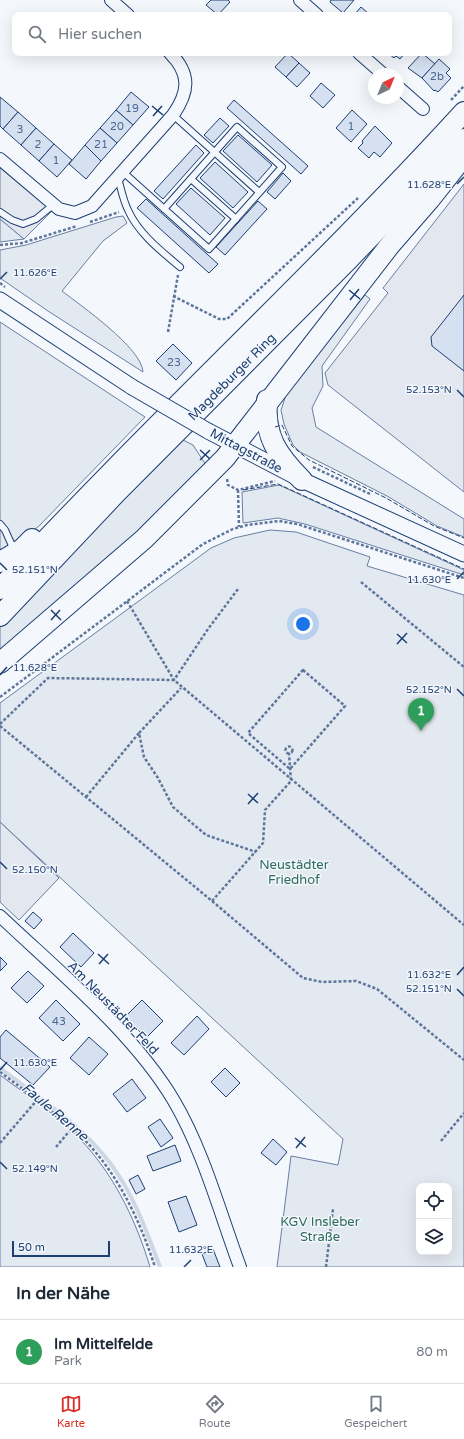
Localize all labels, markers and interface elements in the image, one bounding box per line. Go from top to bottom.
search box [12,12,452,56]
icon: search [26,23,48,45]
text: Hier suchen [58,25,142,43]
north arrow [368,68,404,104]
house number: 2b [430,70,444,83]
house number: 19 [125,102,139,115]
house number: 20 [110,120,124,133]
house number: 1 [348,120,354,133]
house number: 3 [17,123,24,136]
house number: 2 [35,138,42,151]
house number: 21 [94,138,108,151]
house number: 1 [53,154,59,167]
text: 11.628°E [407,179,451,191]
text: 11.626°E [13,267,57,279]
street label: Magdeburger Ring [185,330,279,424]
house number: 23 [167,356,181,369]
text: 52.153°N [406,384,452,396]
street label: Mittagstraße [207,425,285,477]
text: 52.151°N [12,564,58,576]
text: 11.630°E [407,574,451,586]
your location [293,614,313,634]
text: 11.628°E [13,662,57,674]
text: 52.152°N [406,684,452,696]
pin: 1 [408,698,434,731]
park label: Neustädter Friedhof [259,857,329,888]
text: 52.150°N [12,864,58,876]
street label: Am Neustädter Feld [64,958,162,1058]
text: 11.632°E [407,969,451,981]
text: 52.151°N [406,983,452,995]
house number: 43 [52,1015,66,1028]
text: 11.630°E [13,1057,57,1069]
water label: Faule Renne [18,1079,93,1145]
text: 52.149°N [12,1163,58,1175]
map controls [416,1183,452,1255]
button: locate [416,1183,452,1219]
park label: KGV Insleber Straße [280,1214,360,1245]
button: layers [416,1219,452,1255]
scale bar [12,1239,110,1258]
text: 50 m [18,1241,45,1254]
text: 11.632°E [169,1244,213,1256]
text: In der Nähe [16,1283,110,1304]
text: Im Mittelfelde [54,1335,153,1353]
text: 1 [25,1344,33,1360]
text: 80 m [416,1344,448,1360]
text: Park [54,1353,82,1369]
tab: Karte [57,1393,85,1430]
tab: Route [199,1393,230,1430]
tab: Gespeichert [344,1393,407,1430]

